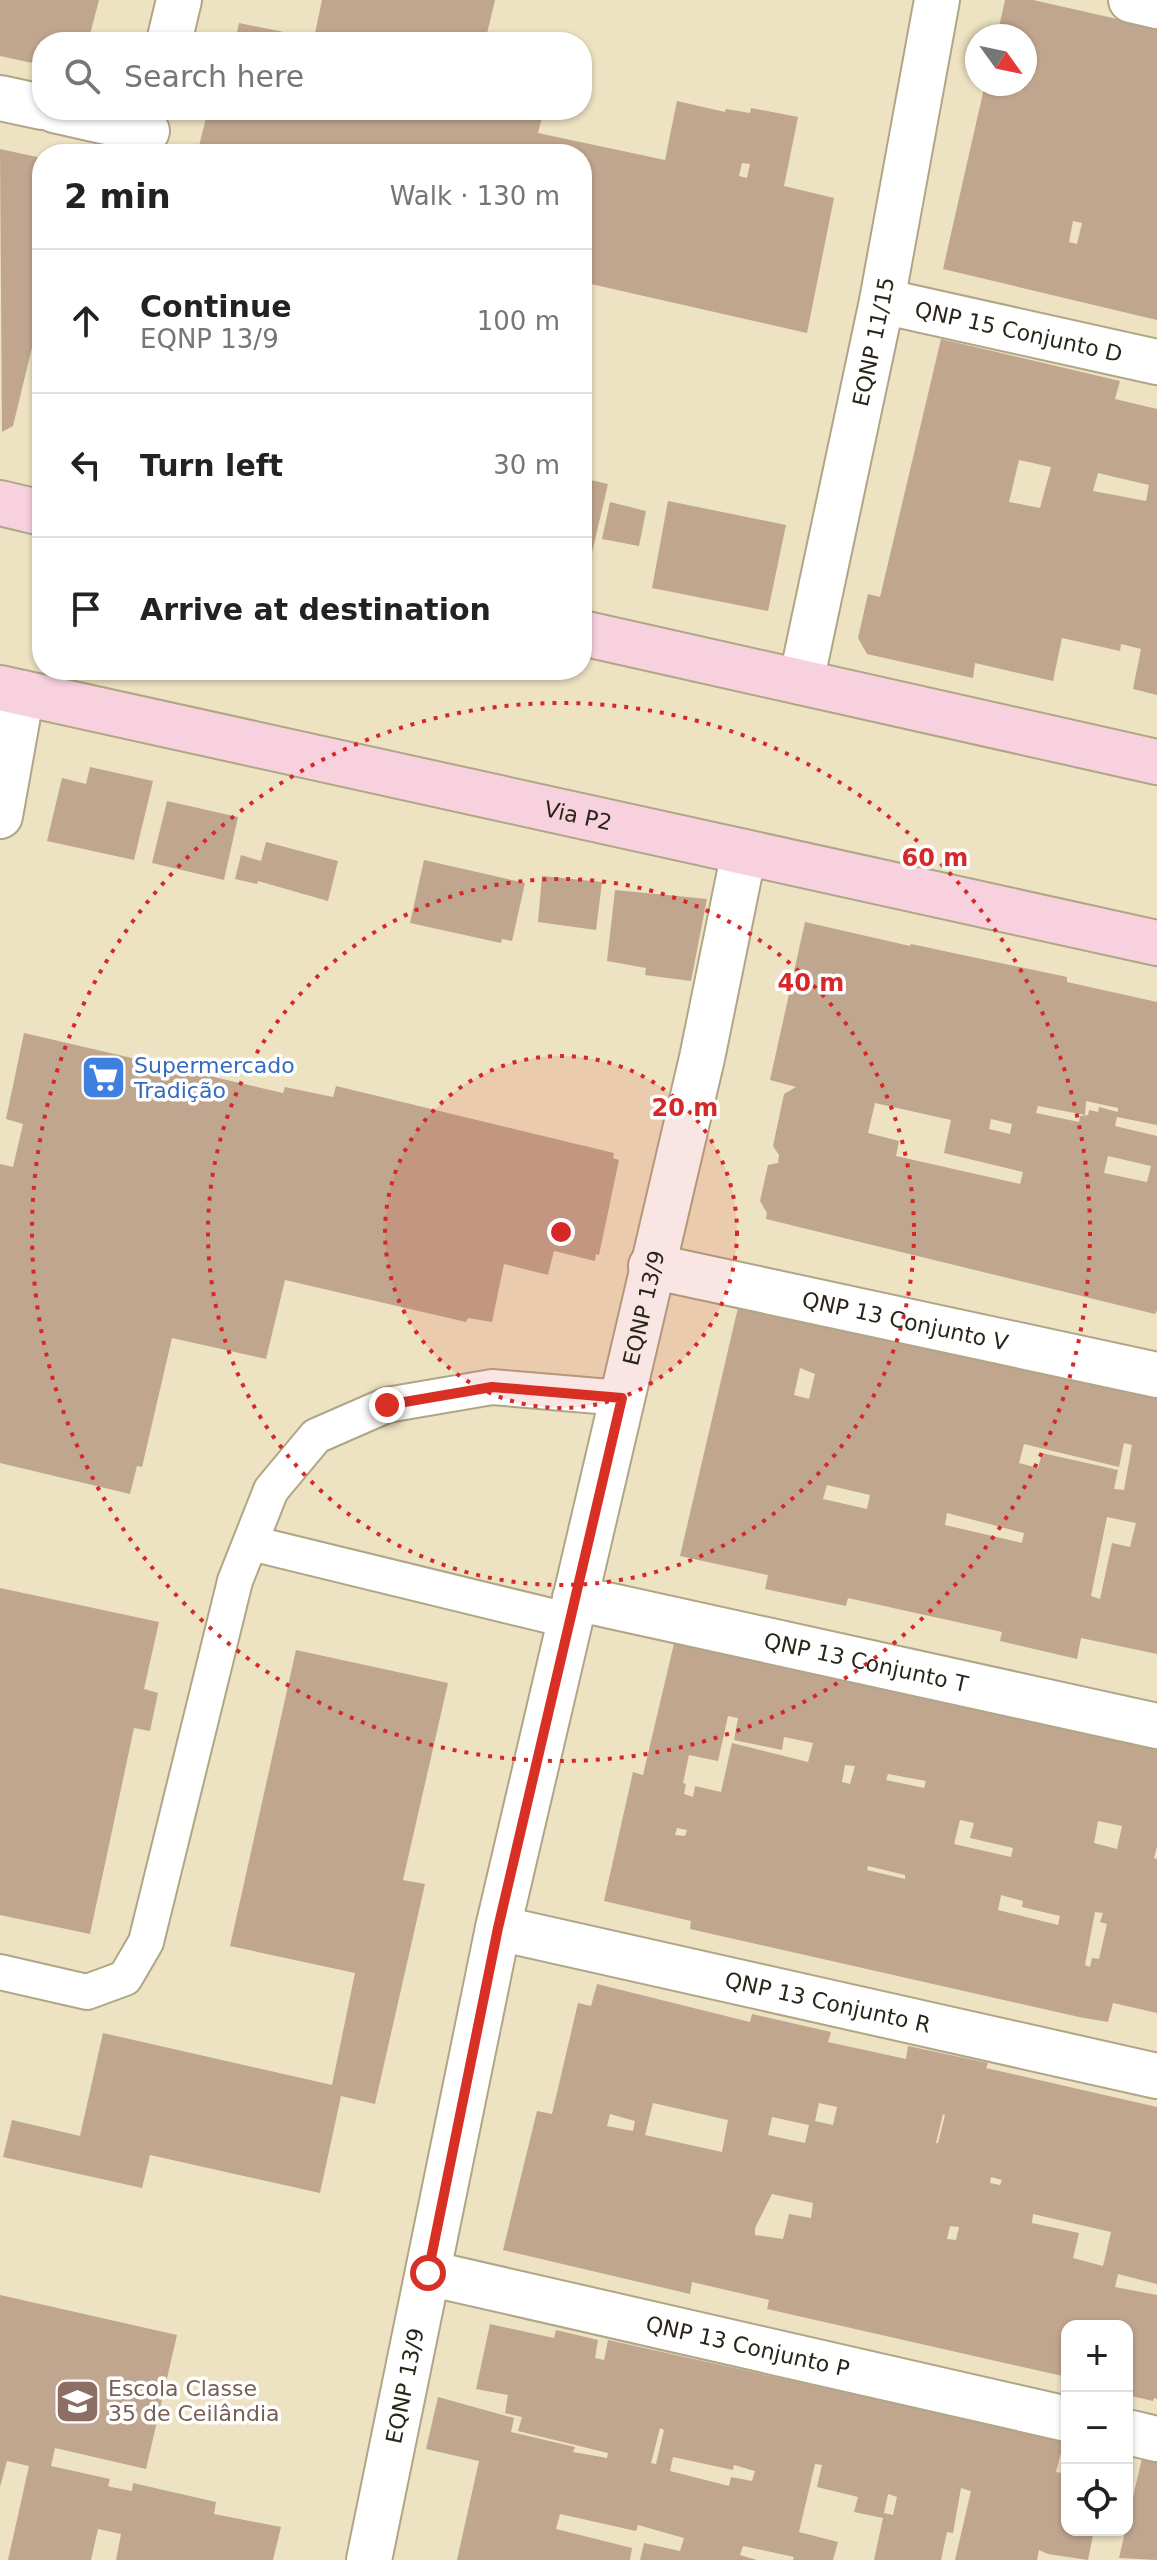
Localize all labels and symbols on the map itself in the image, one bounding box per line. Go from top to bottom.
north arrow [965,24,1037,96]
street label: EQNP 11/15 [847,275,899,408]
street label: QNP 15 Conjunto D [913,296,1125,366]
street label: Via P2 [542,796,614,835]
text: 60 m [902,844,968,872]
text: 40 m [778,969,844,997]
place label: Supermercado Tradição [133,1053,295,1103]
supermarket icon: Supermercado Tradição [79,1054,127,1102]
text: 20 m [652,1094,718,1122]
centre of rings [547,1218,575,1246]
street label: EQNP 13/9 [618,1248,669,1368]
street label: QNP 13 Conjunto V [800,1286,1010,1355]
route end [369,1387,405,1423]
street label: QNP 13 Conjunto T [762,1627,971,1697]
street label: QNP 13 Conjunto R [722,1967,933,2037]
route start [410,2255,446,2291]
street label: QNP 13 Conjunto P [643,2311,852,2381]
street label: EQNP 13/9 [381,2326,429,2446]
place label: Escola Classe 35 de Ceilândia [108,2376,280,2426]
school or university icon: Escola Classe 35 de Ceilândia [53,2377,101,2425]

